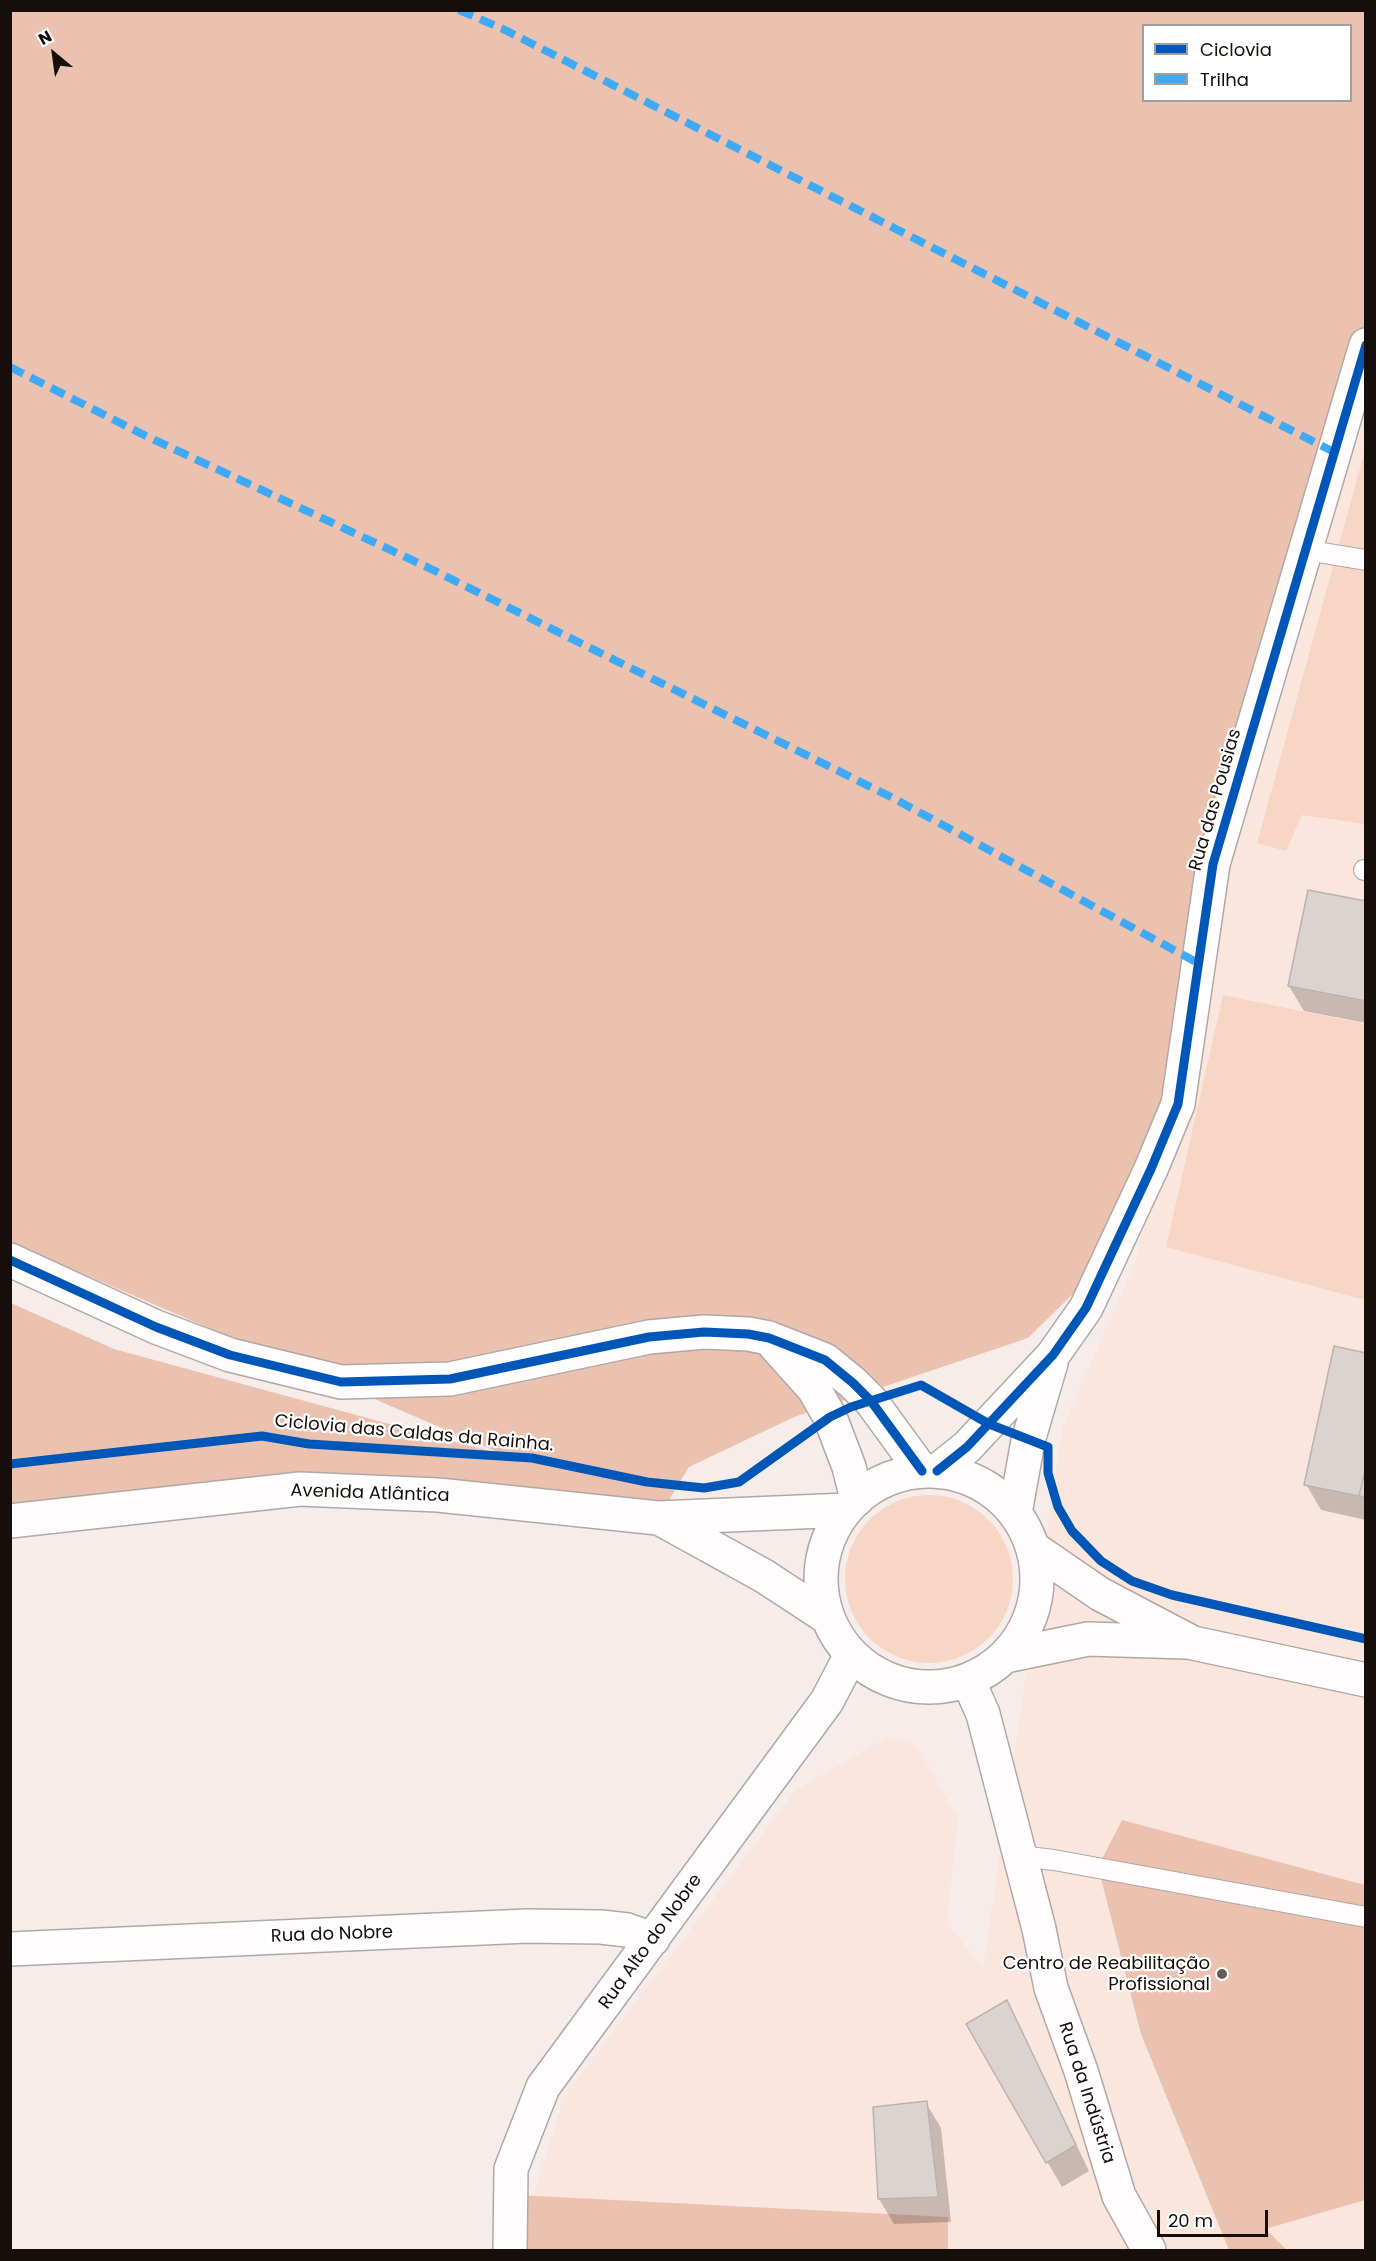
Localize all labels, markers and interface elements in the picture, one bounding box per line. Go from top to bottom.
north arrow [24,24,84,84]
legend [1142,24,1352,102]
text: N [34,25,56,51]
text: Ciclovia [1200,37,1272,62]
text: Trilha [1200,67,1249,92]
street label: Rua das Pousias [1185,726,1247,874]
street label: Ciclovia das Caldas da Rainha. [274,1411,554,1457]
street label: Avenida Atlântica [290,1480,450,1508]
street label: Rua Alto do Nobre [595,1870,707,2014]
street label: Rua do Nobre [271,1922,393,1948]
place label: Centro de Reabilitação Profissional [1003,1953,1210,1996]
marker: Centro de Reabilitação Profissional [1215,1967,1229,1981]
street label: Rua da Indústria [1053,2020,1119,2166]
scale bar [1160,2198,1271,2236]
text: 20 m [1168,2208,1213,2233]

